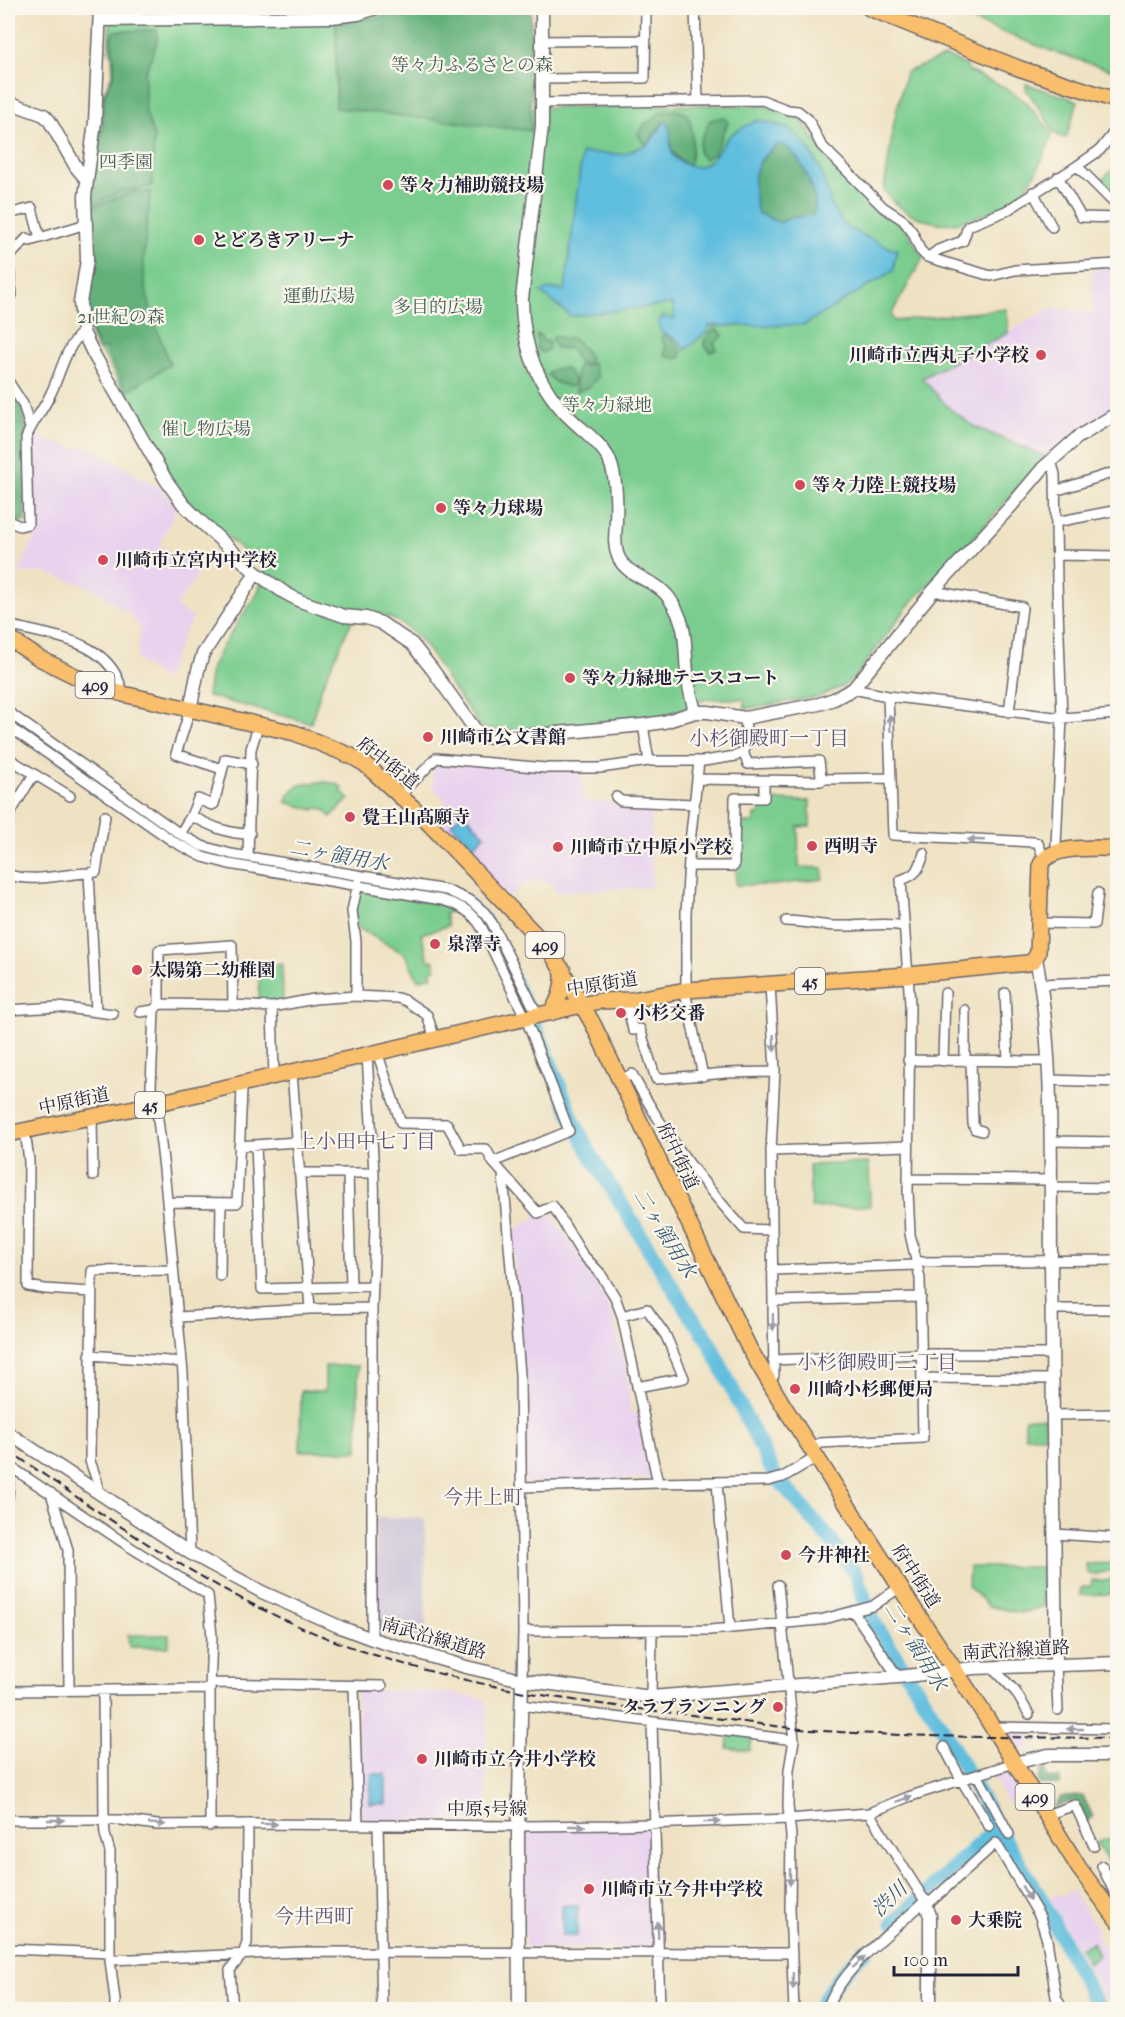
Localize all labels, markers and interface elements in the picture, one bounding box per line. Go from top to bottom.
park label: 等々力ふるさとの森 [391,55,553,76]
park label: 四季園 [99,152,153,173]
place label: 等々力補助競技場 [400,175,544,196]
marker: 等々力補助競技場 [381,178,395,192]
place label: とどろきアリーナ [211,230,354,251]
marker: とどろきアリーナ [192,233,206,247]
park label: 運動広場 [283,286,355,307]
park label: 多目的広場 [393,297,483,318]
park label: 21世紀の森 [77,307,165,328]
place label: 川崎市立西丸子小学校 [849,345,1029,366]
marker: 川崎市立西丸子小学校 [1034,348,1048,362]
park label: 等々力緑地 [562,395,652,416]
park label: 催し物広場 [161,419,251,440]
place label: 等々力陸上競技場 [812,475,956,496]
marker: 等々力陸上競技場 [793,478,807,492]
place label: 等々力球場 [453,498,543,519]
marker: 等々力球場 [434,501,448,515]
place label: 川崎市立宮内中学校 [115,550,277,571]
marker: 川崎市立宮内中学校 [96,553,110,567]
place label: 等々力緑地テニスコート [582,668,779,689]
marker: 等々力緑地テニスコート [563,671,577,685]
road number: 409 [76,672,115,698]
one-way arrow [885,714,894,733]
place label: 川崎市公文書館 [440,727,566,748]
district label: 小杉御殿町一丁目 [689,727,849,750]
marker: 川崎市公文書館 [421,730,435,744]
street label: 府中街道 [353,733,423,794]
place label: 覺王山髙願寺 [362,807,470,828]
marker: 覺王山髙願寺 [343,810,357,824]
water label: 二ヶ領用水 [288,835,392,876]
one-way arrow [966,835,985,844]
place label: 西明寺 [824,836,878,857]
place label: 川崎市立中原小学校 [570,837,732,858]
marker: 西明寺 [805,839,819,853]
marker: 川崎市立中原小学校 [551,840,565,854]
road number: 409 [526,932,564,958]
place label: 泉澤寺 [447,934,501,955]
marker: 泉澤寺 [428,937,442,951]
place label: 太陽第二幼稚園 [149,960,275,981]
marker: 太陽第二幼稚園 [130,963,144,977]
street label: 中原街道 [565,968,639,1000]
road number: 45 [795,968,825,994]
place label: 小杉交番 [633,1003,705,1024]
marker: 小杉交番 [614,1006,628,1020]
one-way arrow [769,1034,778,1053]
street label: 中原街道 [37,1084,112,1119]
road number: 45 [135,1092,165,1118]
street label: 府中街道 [653,1119,702,1193]
district label: 上小田中七丁目 [296,1130,436,1153]
water label: 二ヶ領用水 [628,1185,702,1283]
one-way arrow [768,1312,778,1331]
district label: 小杉御殿町二丁目 [797,1351,957,1374]
place label: 川崎小杉郵便局 [807,1379,933,1400]
marker: 川崎小杉郵便局 [788,1382,802,1396]
district label: 今井上町 [443,1486,523,1509]
street label: 府中街道 [887,1540,944,1612]
place label: 今井神社 [798,1545,870,1566]
marker: 今井神社 [779,1548,793,1562]
water label: 二ヶ領用水 [879,1598,953,1696]
street label: 南武沿線道路 [379,1614,489,1663]
street label: 南武沿線道路 [962,1637,1071,1664]
place label: タラプランニング [622,1697,766,1718]
marker: タラプランニング [771,1700,785,1714]
one-way arrow [1065,1724,1084,1734]
place label: 川崎市立今井小学校 [434,1749,596,1770]
marker: 川崎市立今井小学校 [415,1752,429,1766]
road number: 409 [1016,1784,1054,1810]
one-way arrow [895,1793,913,1803]
street label: 中原5号線 [447,1799,527,1820]
one-way arrow [46,1815,65,1825]
one-way arrow [703,1817,722,1827]
one-way arrow [259,1819,278,1829]
one-way arrow [147,1820,166,1829]
one-way arrow [567,1821,586,1831]
one-way arrow [786,1868,795,1887]
water label: 渋川 [867,1876,913,1921]
place label: 川崎市立今井中学校 [601,1879,763,1900]
marker: 川崎市立今井中学校 [582,1882,596,1896]
one-way arrow [1021,1885,1031,1902]
district label: 今井西町 [274,1905,354,1928]
place label: 大乗院 [968,1910,1022,1931]
marker: 大乗院 [949,1913,963,1927]
one-way arrow [653,1921,663,1940]
scale bar [894,1939,1018,1977]
text: 100 m [903,1950,948,1971]
one-way arrow [852,1955,867,1969]
one-way arrow [788,1972,798,1991]

